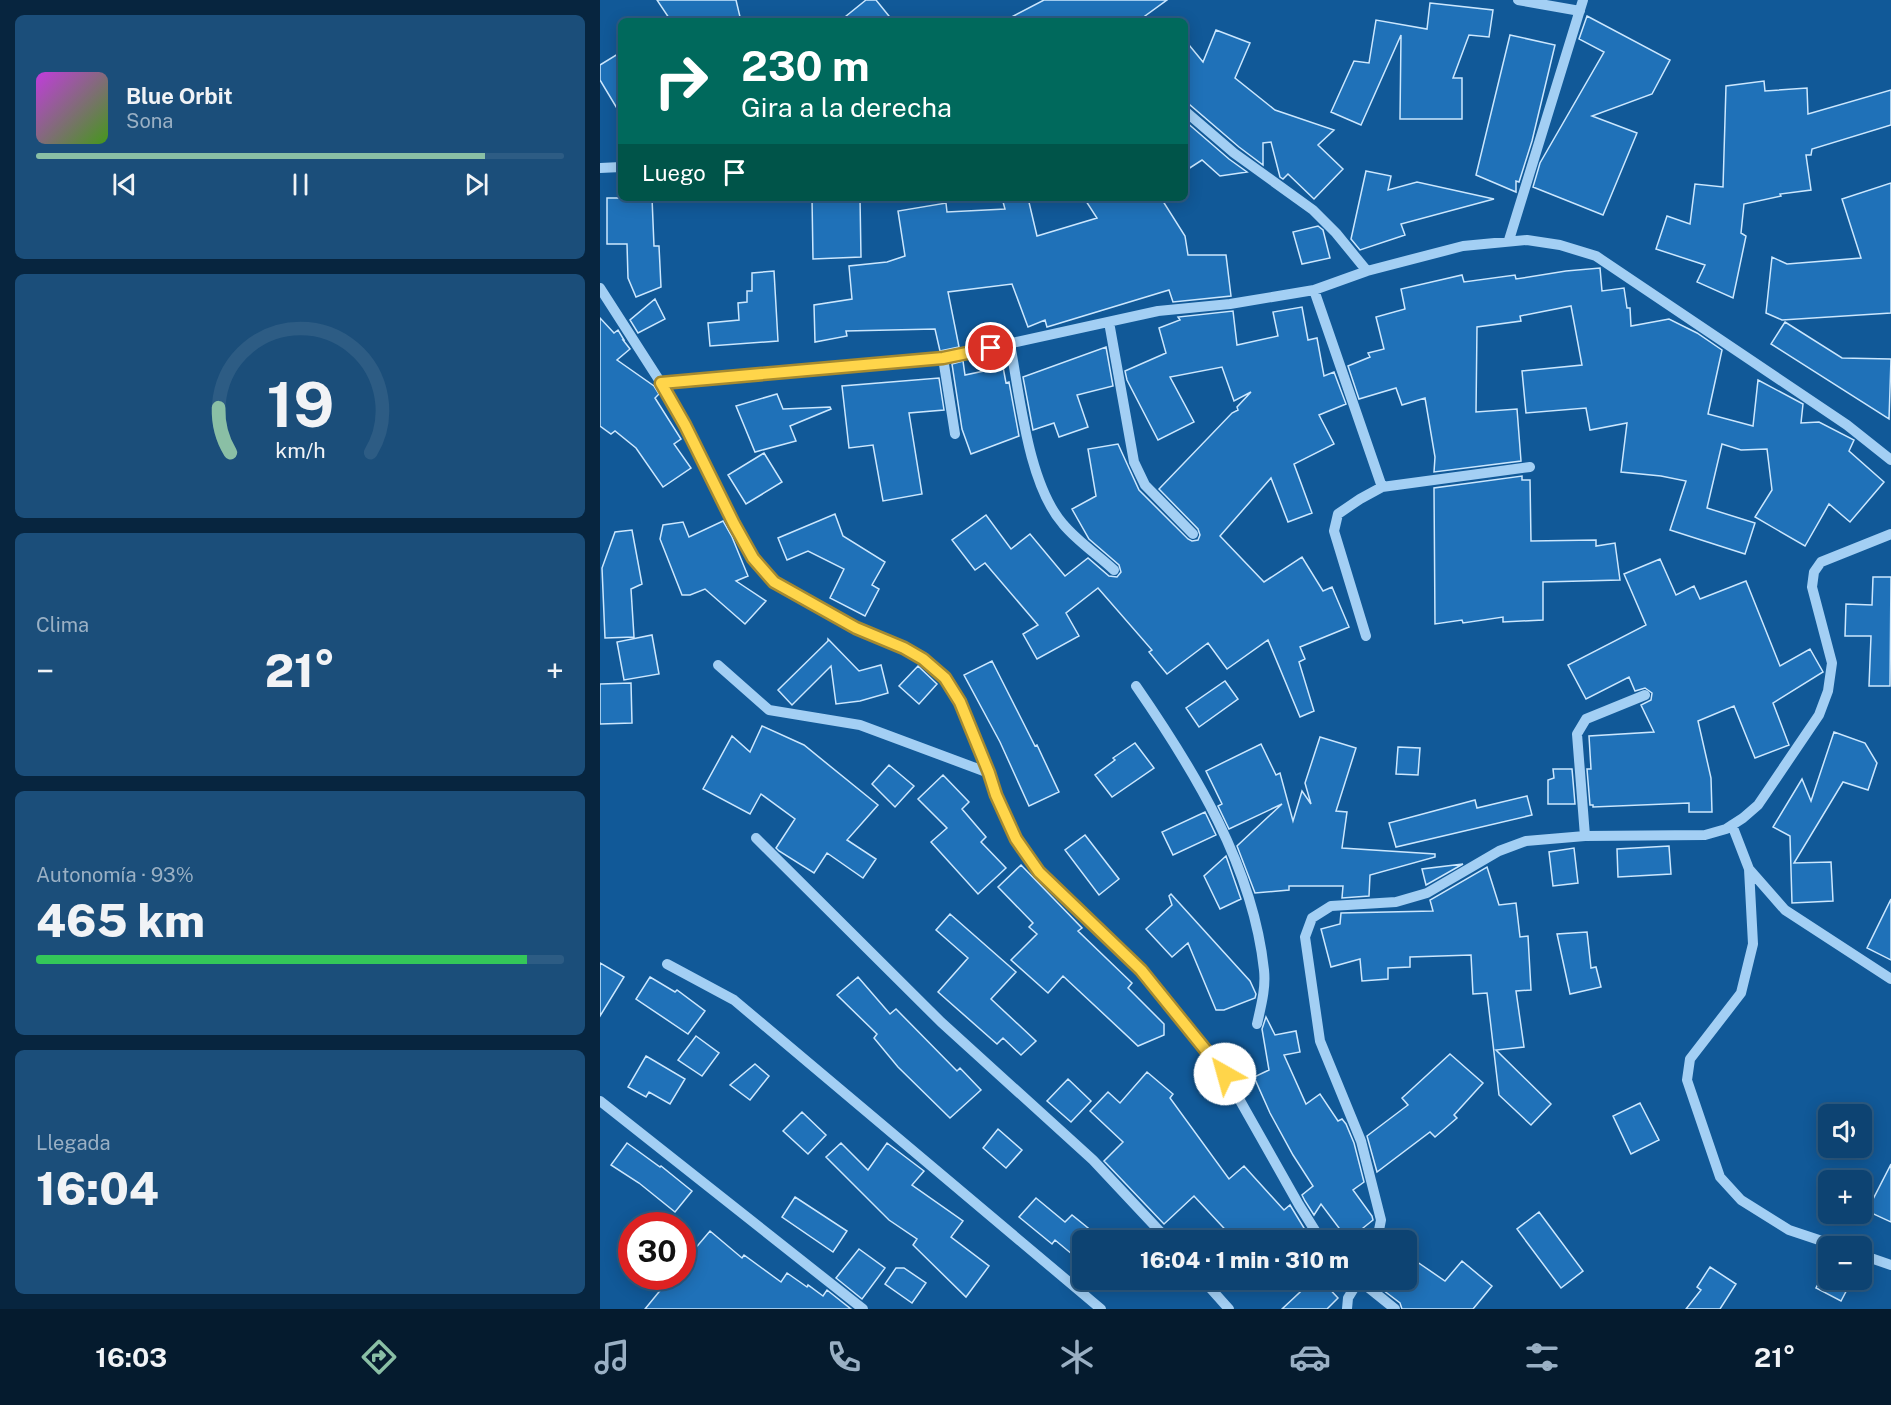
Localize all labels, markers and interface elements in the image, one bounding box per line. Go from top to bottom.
text: 230 m [741,41,870,90]
icon: right [642,42,720,120]
text: Blue Orbit [126,83,233,109]
text: Gira a la derecha [741,91,952,123]
text: Sona [126,109,173,133]
icon: arrive [718,156,751,189]
text: Luego [642,160,706,186]
icon: previous [108,168,141,201]
icon: pause [284,168,317,201]
icon: next [460,168,493,201]
pin [965,322,1016,373]
icon: arrive [974,331,1007,364]
text: 19 [266,368,334,441]
text: km/h [275,438,325,463]
text: Clima [36,613,89,637]
text: 21° [265,644,335,697]
text: − [36,652,54,690]
text: + [546,652,564,690]
text: Autonomía · 93% [36,863,194,887]
text: 465 km [36,894,205,947]
position arrow [1193,1042,1257,1106]
map controls [1818,1104,1872,1290]
button: sound [1818,1104,1872,1158]
text: Llegada [36,1131,111,1155]
text: 16:04 [36,1162,159,1215]
button: + [1818,1170,1872,1224]
speed limit sign: 30 [618,1212,696,1290]
button: − [1818,1236,1872,1290]
text: 16:04 · 1 min · 310 m [1140,1247,1349,1273]
icon: directions [358,1336,400,1378]
icon: music [591,1336,633,1378]
icon: phone [823,1336,865,1378]
icon: climate [1056,1336,1098,1378]
icon: car [1289,1336,1331,1378]
icon: filters [1521,1336,1563,1378]
text: 16:03 [95,1341,167,1373]
text: 21° [1754,1341,1796,1373]

